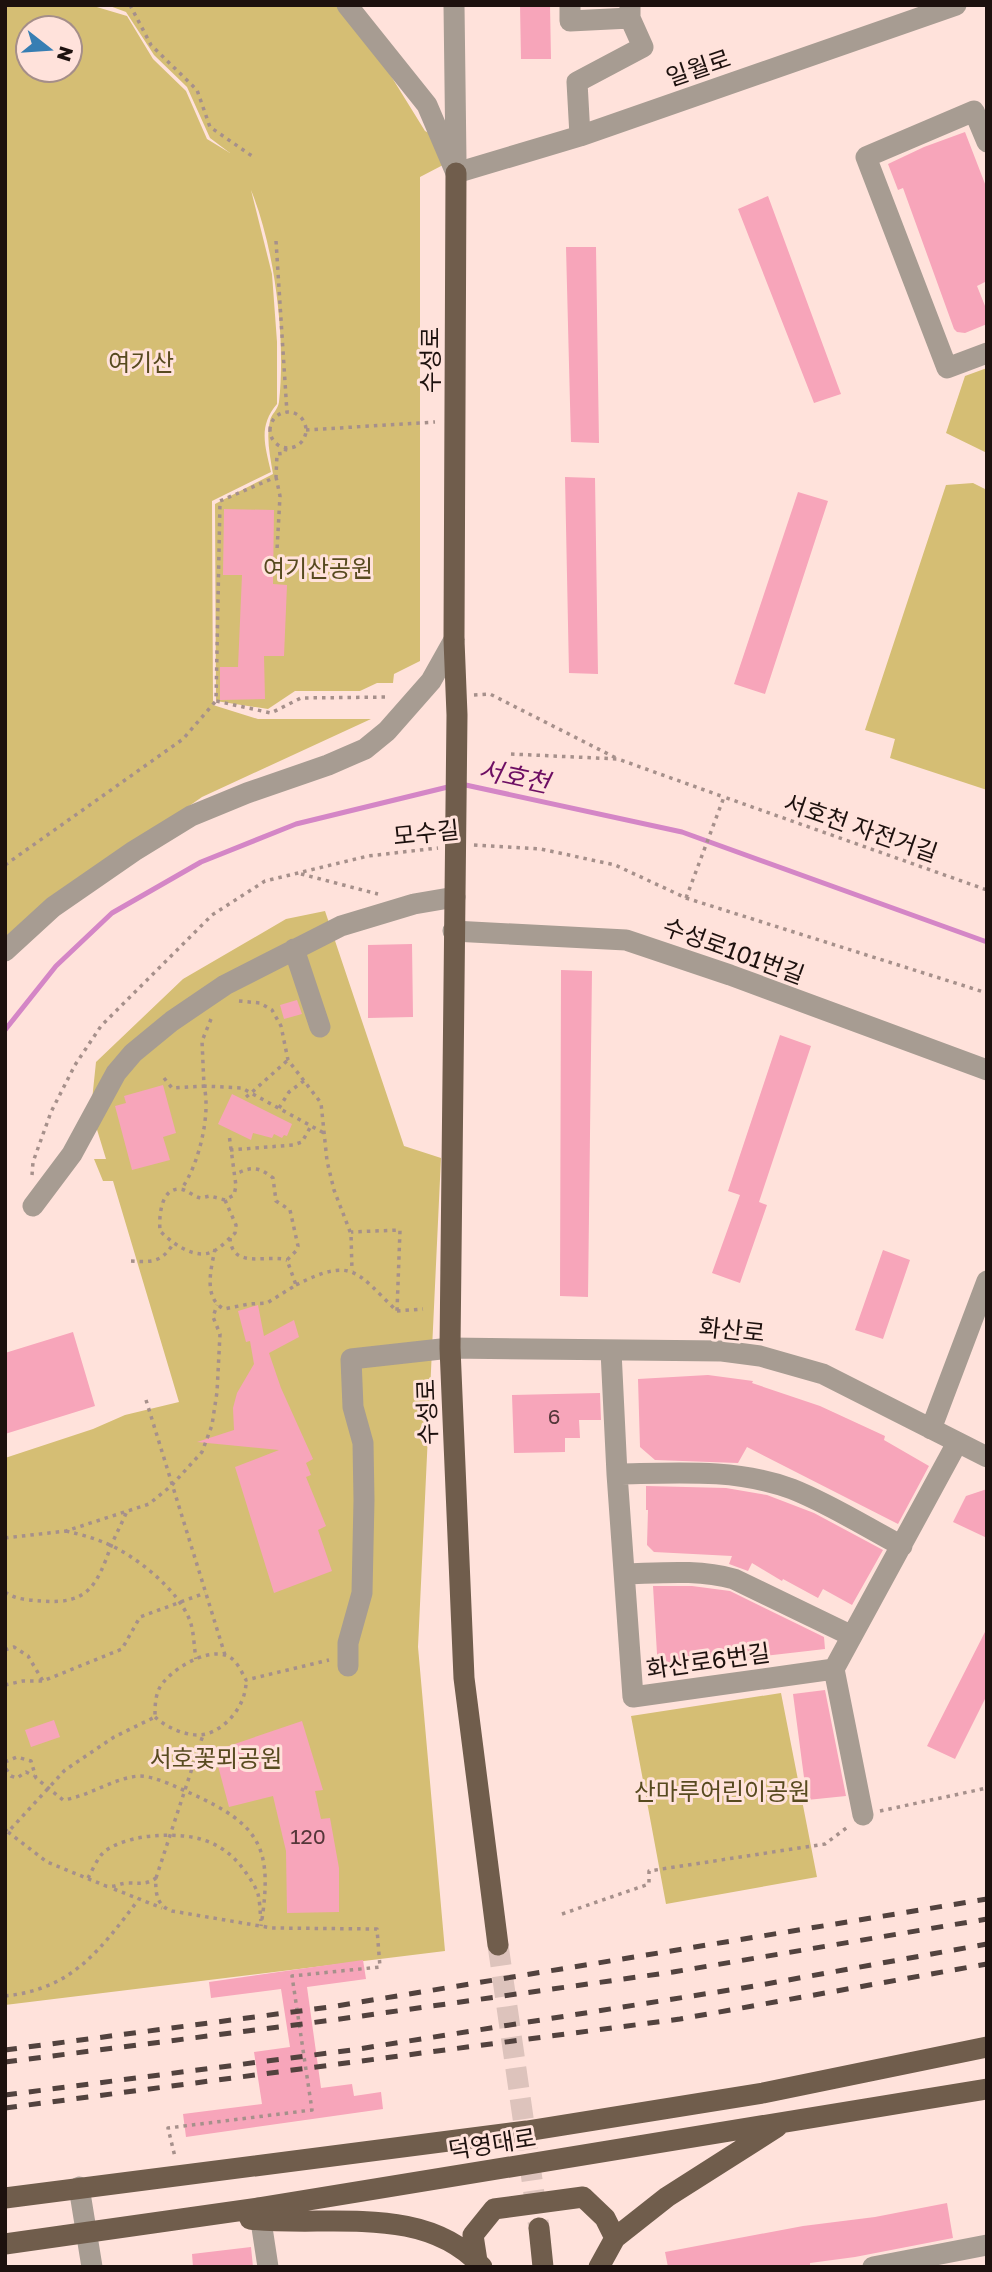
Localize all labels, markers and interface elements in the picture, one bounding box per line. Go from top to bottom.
north arrow [14,14,84,84]
street label: 일월로 [662,43,734,91]
text: N [53,44,79,64]
street label: 수성로 [415,327,444,393]
park label: 여기산 [108,347,174,376]
park label: 여기산공원 [263,553,373,582]
water label: 서호천 [476,753,555,799]
street label: 서호천 자전거길 [780,787,942,867]
street label: 모수길 [392,814,460,850]
street label: 수성로101번길 [659,911,809,989]
street label: 화산로 [698,1311,766,1347]
street label: 수성로 [410,1378,442,1446]
house number: 6 [548,1403,560,1429]
street label: 화산로6번길 [644,1637,772,1683]
park label: 서호꽃뫼공원 [150,1743,282,1772]
park label: 산마루어린이공원 [634,1776,810,1805]
house number: 120 [290,1823,326,1849]
street label: 덕영대로 [446,2122,538,2164]

